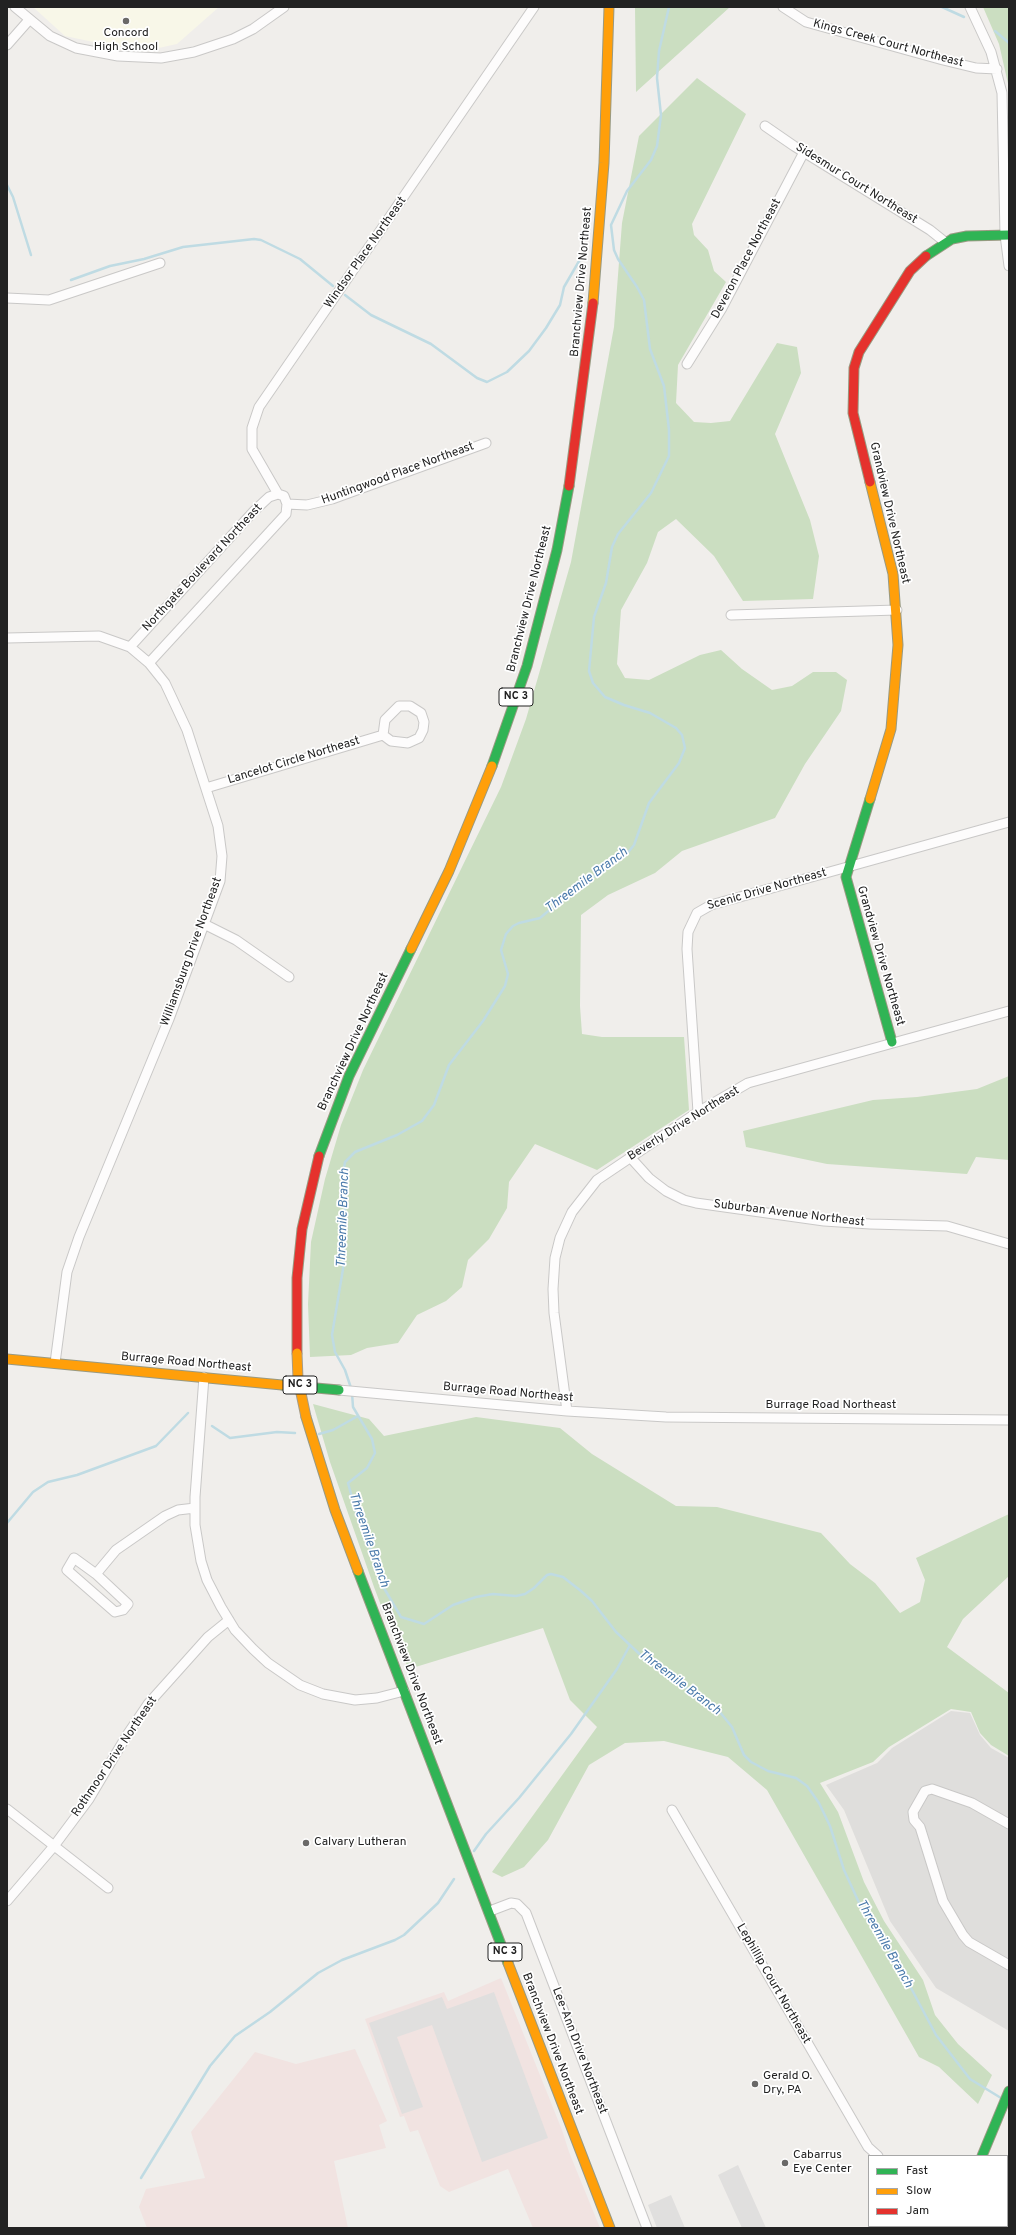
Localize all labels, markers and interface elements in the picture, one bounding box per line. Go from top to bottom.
marker: Concord High School [121,16,131,26]
street label: Kings Creek Court Northeast [811,17,965,71]
place label: Concord High School [94,27,158,55]
street label: Sidesmur Court Northeast [792,141,920,227]
street label: Windsor Place Northeast [322,194,410,312]
street label: Deveron Place Northeast [709,196,785,322]
street label: Branchview Drive Northeast [568,206,596,358]
street label: Huntingwood Place Northeast [320,440,476,508]
street label: Grandview Drive Northeast [866,441,912,585]
street label: Northgate Boulevard Northeast [140,501,266,635]
street label: Branchview Drive Northeast [505,524,555,674]
road number: NC 3 [499,688,533,706]
street label: Lancelot Circle Northeast [226,734,362,788]
water label: Threemile Branch [543,845,631,917]
street label: Scenic Drive Northeast [706,866,828,914]
street label: Williamsburg Drive Northeast [158,876,226,1028]
street label: Grandview Drive Northeast [853,884,907,1028]
street label: Branchview Drive Northeast [316,971,392,1113]
street label: Beverly Drive Northeast [625,1084,743,1164]
water label: Threemile Branch [334,1168,354,1268]
street label: Suburban Avenue Northeast [713,1198,865,1230]
street label: Burrage Road Northeast [120,1350,252,1376]
road number: NC 3 [283,1376,317,1394]
street label: Burrage Road Northeast [442,1380,574,1406]
street label: Burrage Road Northeast [766,1399,896,1413]
water label: Threemile Branch [344,1490,392,1590]
street label: Branchview Drive Northeast [377,1601,445,1747]
water label: Threemile Branch [635,1647,723,1719]
street label: Rothmoor Drive Northeast [69,1694,161,1820]
place label: Calvary Lutheran [314,1836,406,1850]
marker: Calvary Lutheran [301,1838,311,1848]
water label: Threemile Branch [852,1897,916,1991]
street label: Lephillip Court Northeast [733,1921,813,2047]
road number: NC 3 [488,1943,522,1961]
street label: Branchview Drive Northeast [518,1971,586,2117]
street label: Lee-Ann Drive Northeast [548,1986,610,2116]
place label: Gerald O. Dry, PA [763,2070,812,2098]
marker: Gerald O. Dry, PA [750,2079,760,2089]
place label: Cabarrus Eye Center [793,2149,852,2177]
legend [868,2155,1008,2227]
marker: Cabarrus Eye Center [780,2158,790,2168]
text: Fast [906,2163,928,2179]
text: Slow [906,2183,932,2199]
text: Jam [906,2203,929,2219]

